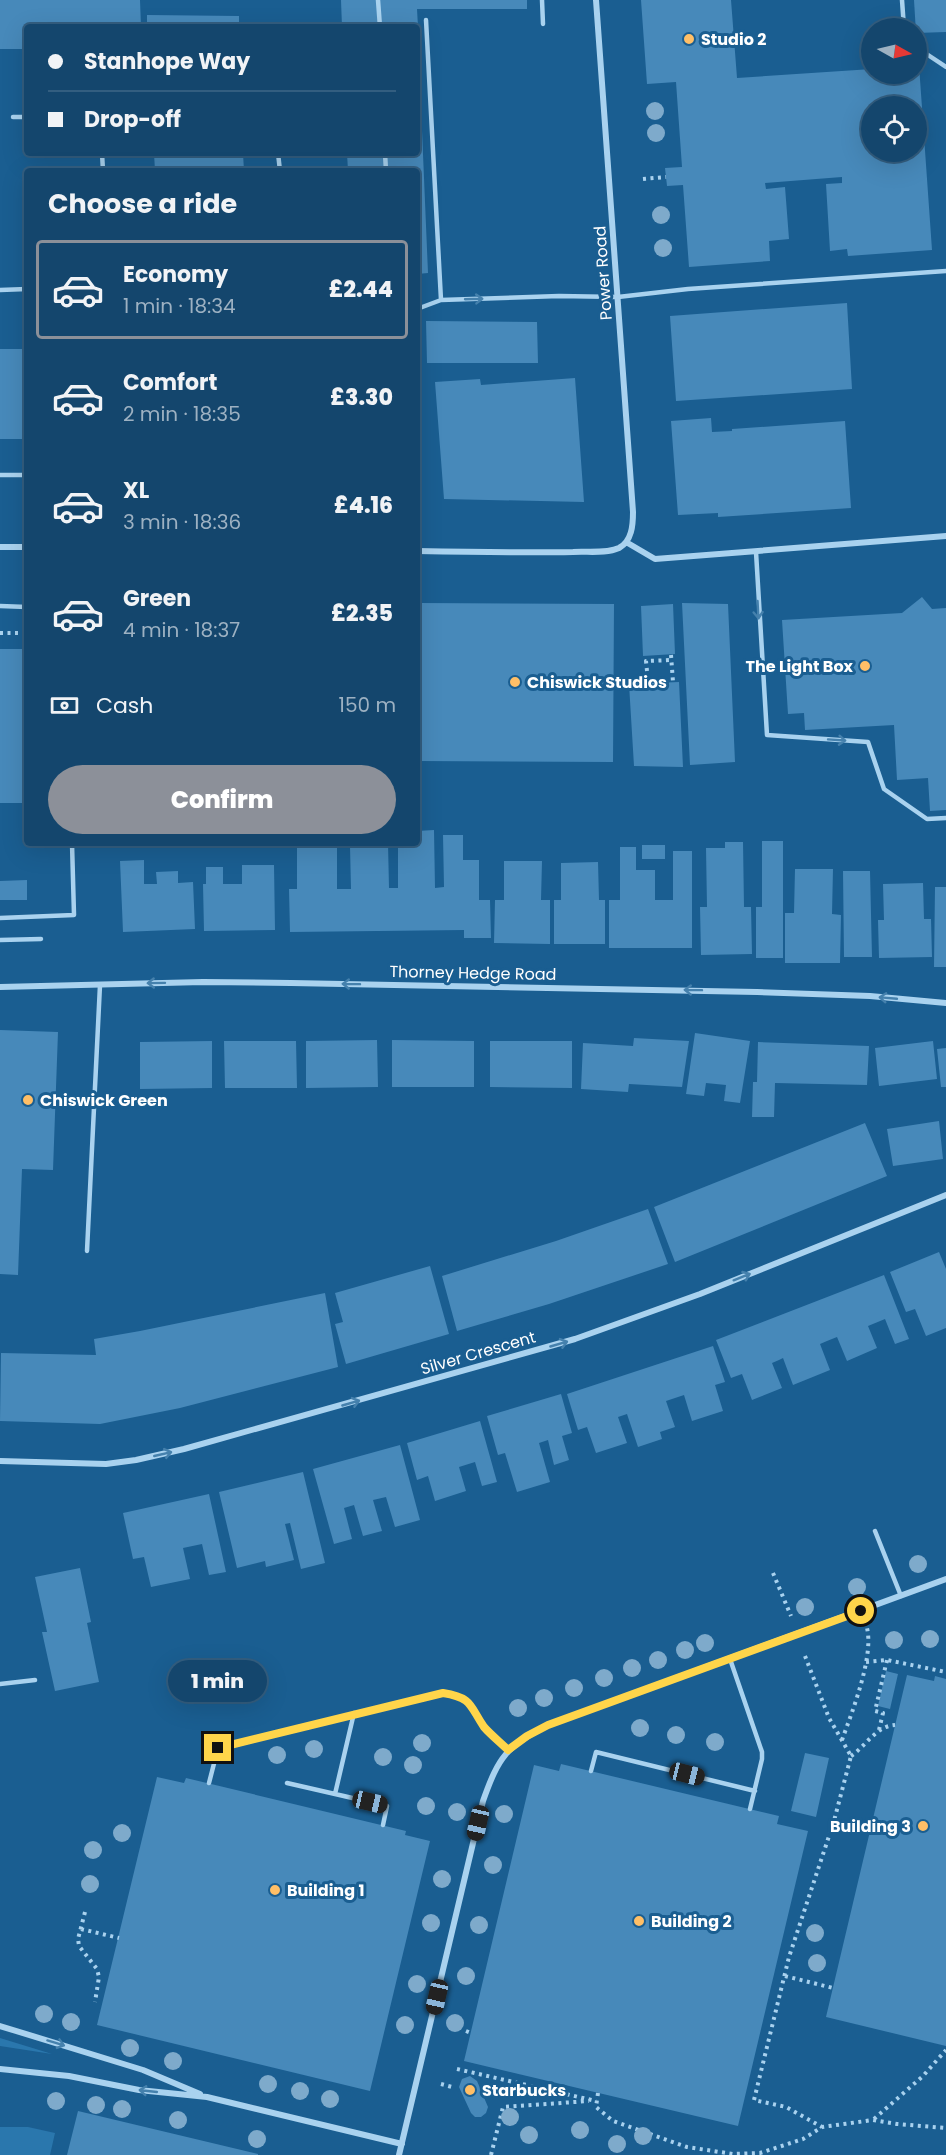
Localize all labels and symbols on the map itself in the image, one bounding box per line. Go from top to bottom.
north arrow [861,18,927,84]
place label: Studio 2 [701,28,766,51]
marker: Studio 2 [682,32,696,46]
street label: Power Road [588,225,618,321]
one-way arrow [464,294,484,305]
one-way arrow [753,600,764,620]
place label: The Light Box [745,655,854,678]
marker: The Light Box [858,659,872,673]
place label: Chiswick Studios [527,671,667,694]
marker: Chiswick Studios [508,675,522,689]
one-way arrow [826,734,846,745]
street label: Thorney Hedge Road [389,960,557,986]
one-way arrow [146,978,166,989]
one-way arrow [341,978,361,989]
one-way arrow [683,985,703,996]
one-way arrow [878,992,898,1003]
place label: Chiswick Green [40,1089,168,1112]
marker: Chiswick Green [21,1093,35,1107]
one-way arrow [732,1271,751,1282]
street label: Silver Crescent [418,1326,538,1380]
one-way arrow [549,1338,568,1349]
one-way arrow [341,1397,360,1408]
one-way arrow [153,1448,172,1459]
route start [847,1597,874,1624]
callout: 1 min [168,1661,268,1703]
route end [204,1734,231,1761]
car [667,1761,707,1787]
car [350,1789,390,1815]
car [465,1803,491,1843]
place label: Building 3 [830,1815,911,1838]
marker: Building 3 [916,1819,930,1833]
place label: Building 1 [287,1879,364,1902]
marker: Building 1 [268,1883,282,1897]
place label: Building 2 [651,1910,732,1933]
marker: Building 2 [632,1914,646,1928]
car [424,1977,450,2017]
one-way arrow [46,2038,65,2049]
place label: Starbucks [482,2079,566,2102]
marker: Starbucks [463,2083,477,2097]
one-way arrow [139,2085,159,2096]

